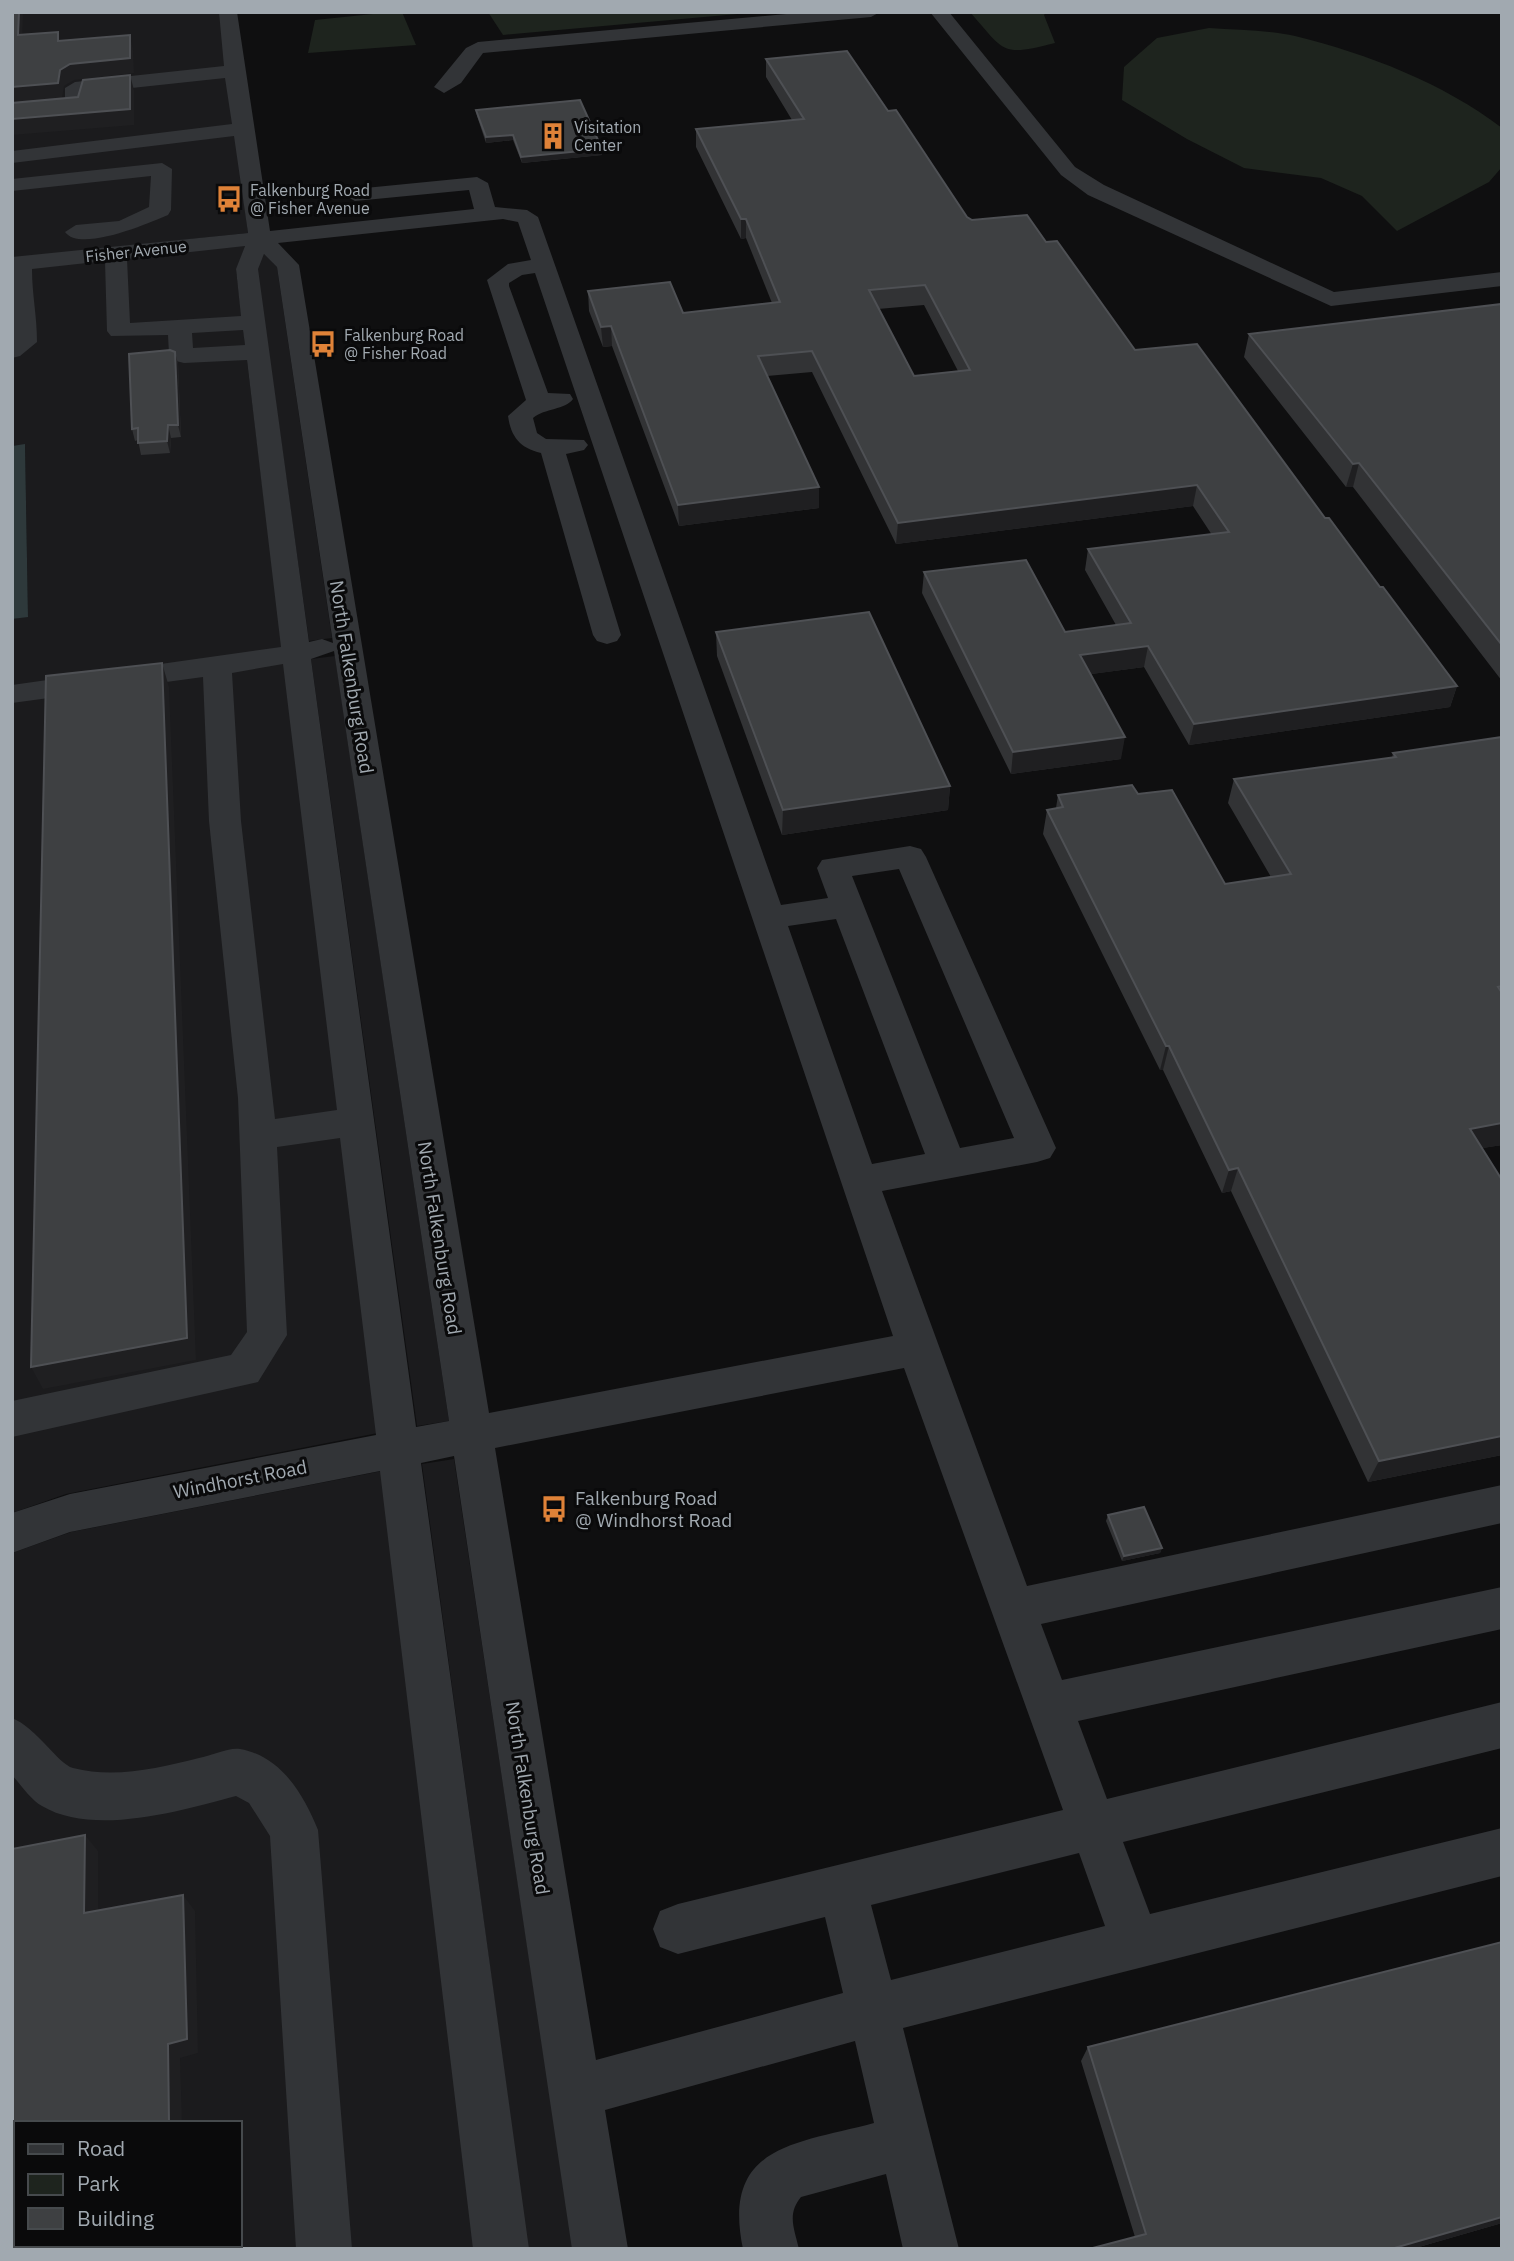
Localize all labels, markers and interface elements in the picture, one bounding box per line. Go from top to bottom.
place label: Visitation Center [574,117,641,155]
building icon: Visitation Center [538,121,568,151]
place label: Falkenburg Road @ Fisher Avenue [250,180,370,218]
bus stop icon: Falkenburg Road @ Fisher Avenue [214,184,244,214]
street label: Fisher Avenue [84,236,188,266]
place label: Falkenburg Road @ Fisher Road [344,325,464,363]
bus stop icon: Falkenburg Road @ Fisher Road [308,329,338,359]
street label: North Falkenburg Road [325,578,379,776]
street label: North Falkenburg Road [413,1139,467,1337]
street label: Windhorst Road [171,1454,309,1504]
place label: Falkenburg Road @ Windhorst Road [575,1486,732,1532]
bus stop icon: Falkenburg Road @ Windhorst Road [539,1494,569,1524]
street label: North Falkenburg Road [501,1699,555,1897]
legend [14,2121,242,2247]
text: Road [77,2134,125,2162]
text: Park [77,2169,120,2197]
text: Building [77,2204,154,2232]

